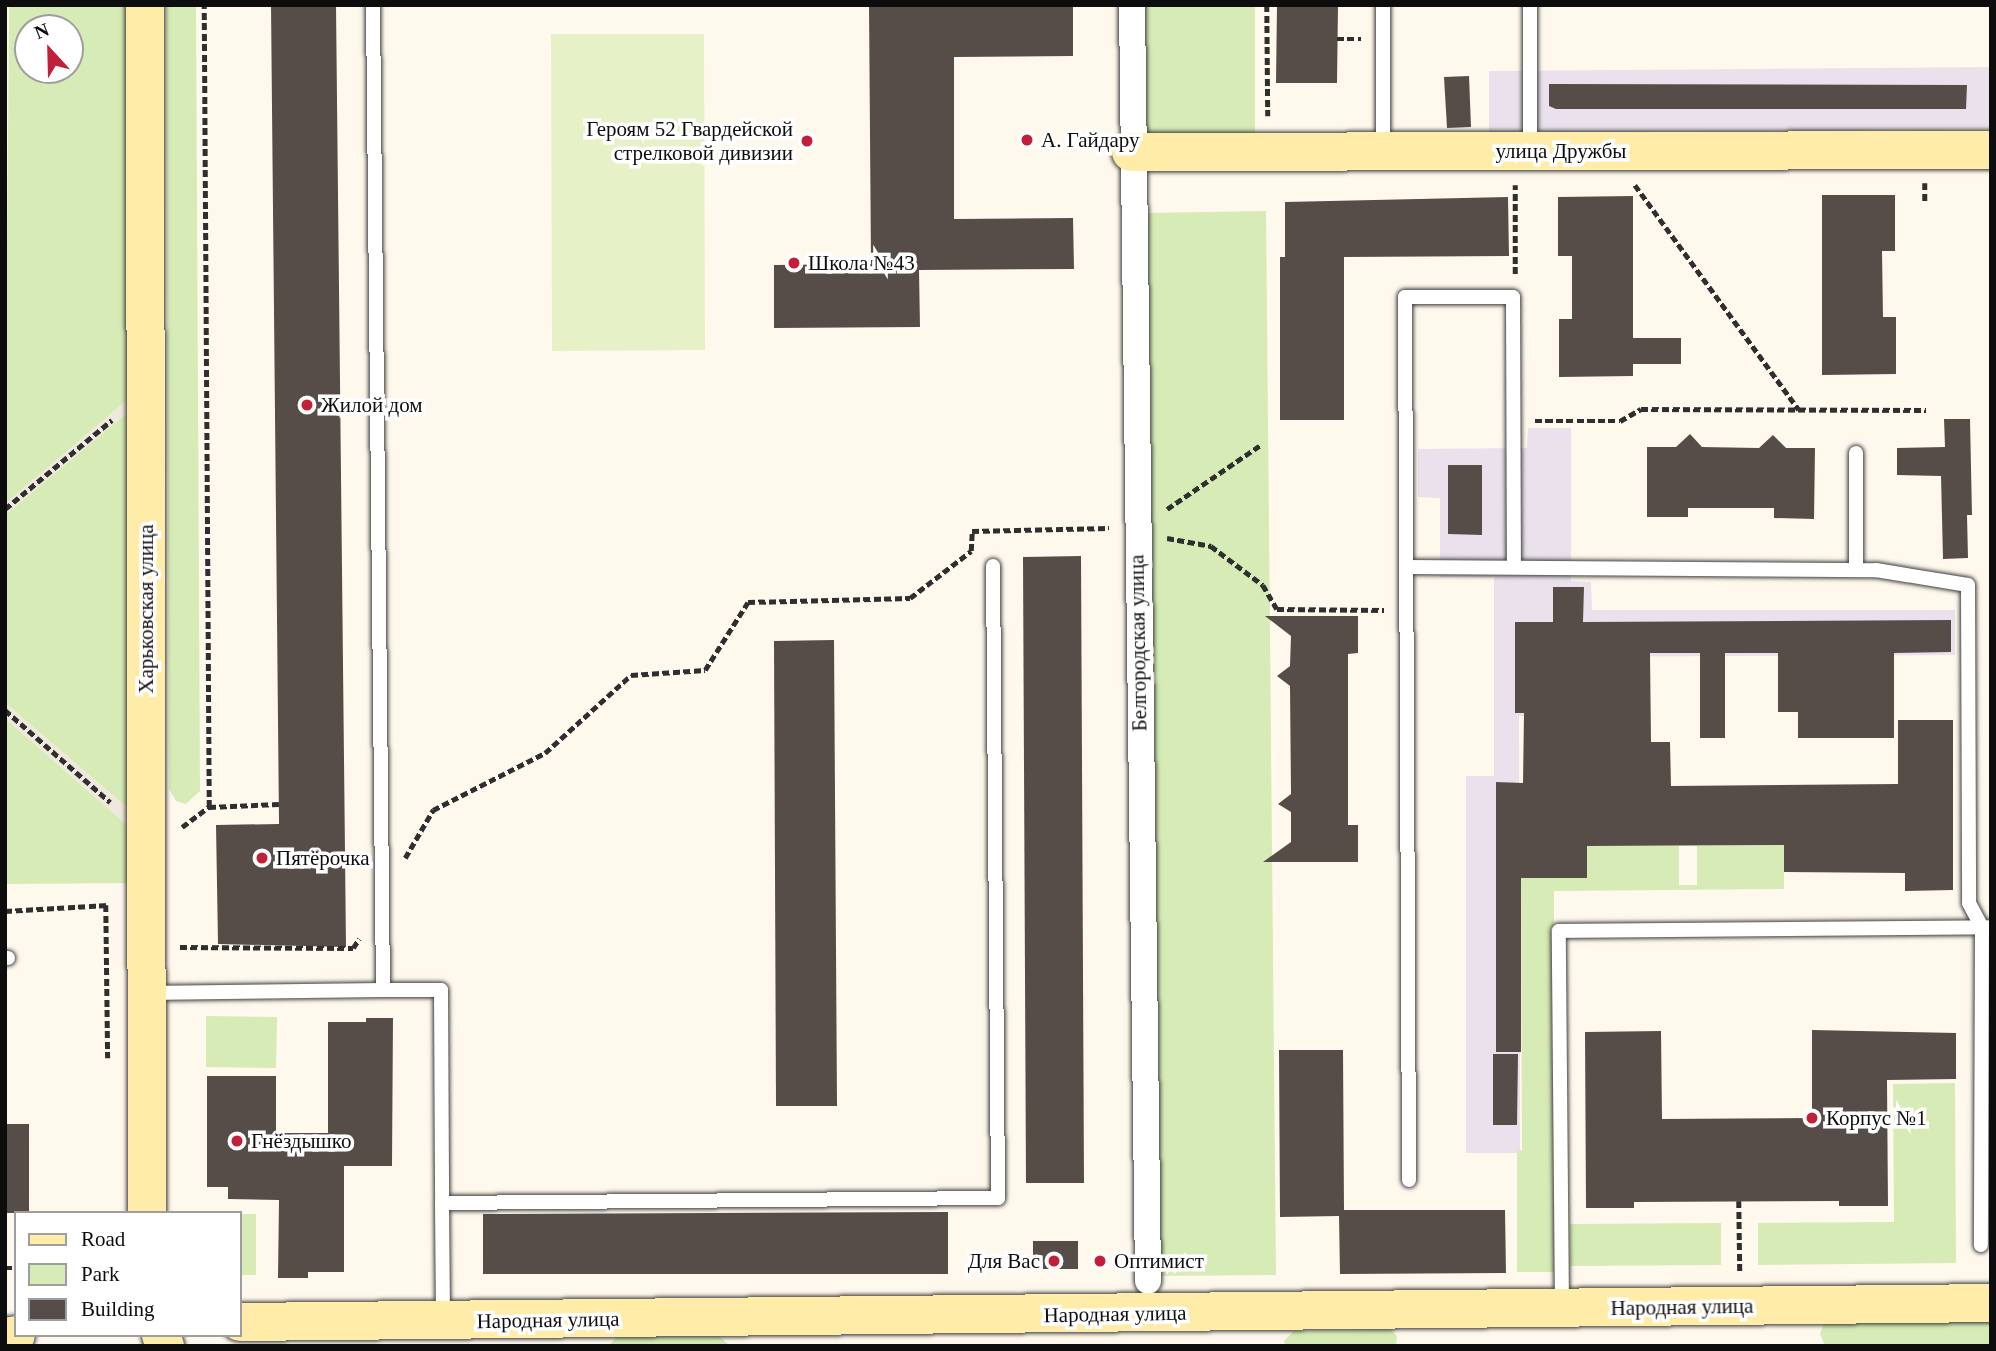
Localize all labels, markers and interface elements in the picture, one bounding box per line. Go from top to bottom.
north arrow [14,14,84,84]
text: N [31,19,52,43]
place label: Героям 52 Гвардейской стрелковой дивизии [586,116,793,166]
place label: А. Гайдару [1041,127,1140,153]
marker: А. Гайдару [1019,132,1035,148]
marker: Героям 52 Гвардейской стрелковой дивизии [799,133,815,149]
street label: улица Дружбы [1496,138,1626,164]
place label: Школа №43 [808,250,915,276]
marker: Школа №43 [786,255,802,271]
place label: Жилой дом [321,392,423,418]
marker: Жилой дом [299,397,315,413]
street label: Харьковская улица [133,524,159,694]
street label: Белгородская улица [1124,554,1152,732]
place label: Пятёрочка [276,845,370,871]
marker: Пятёрочка [254,850,270,866]
place label: Корпус №1 [1826,1105,1927,1131]
marker: Корпус №1 [1804,1110,1820,1126]
place label: Гнёздышко [251,1128,351,1154]
marker: Гнёздышко [229,1133,245,1149]
legend [14,1211,242,1337]
text: Road [81,1227,125,1251]
place label: Для Вас [968,1248,1040,1274]
place label: Оптимист [1114,1248,1204,1274]
marker: Для Вас [1046,1253,1062,1269]
marker: Оптимист [1092,1253,1108,1269]
text: Park [81,1262,120,1286]
street label: Народная улица [1610,1293,1754,1321]
text: Building [81,1297,155,1321]
street label: Народная улица [1043,1300,1187,1328]
street label: Народная улица [476,1306,620,1334]

